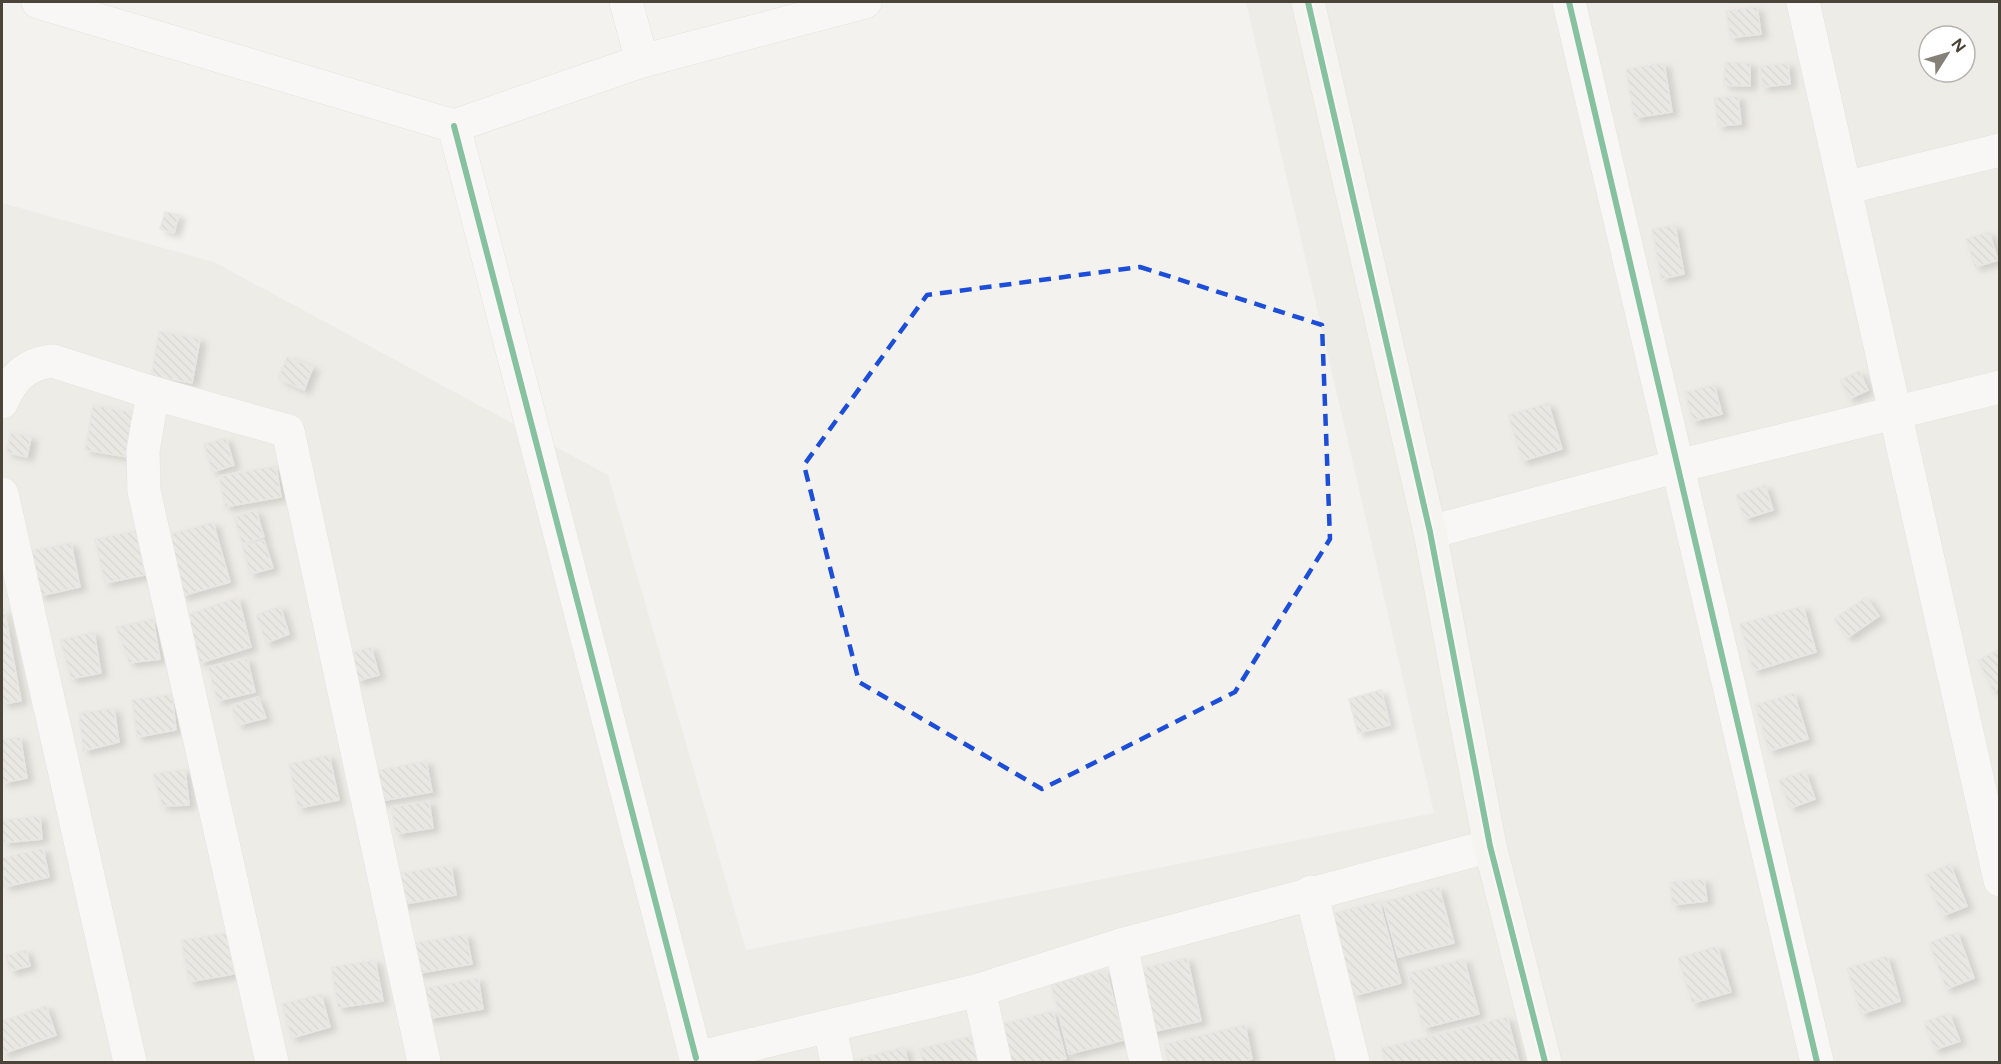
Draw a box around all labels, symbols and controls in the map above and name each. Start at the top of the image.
north arrow [1917,24,1977,84]
text: N [1947,35,1970,56]

